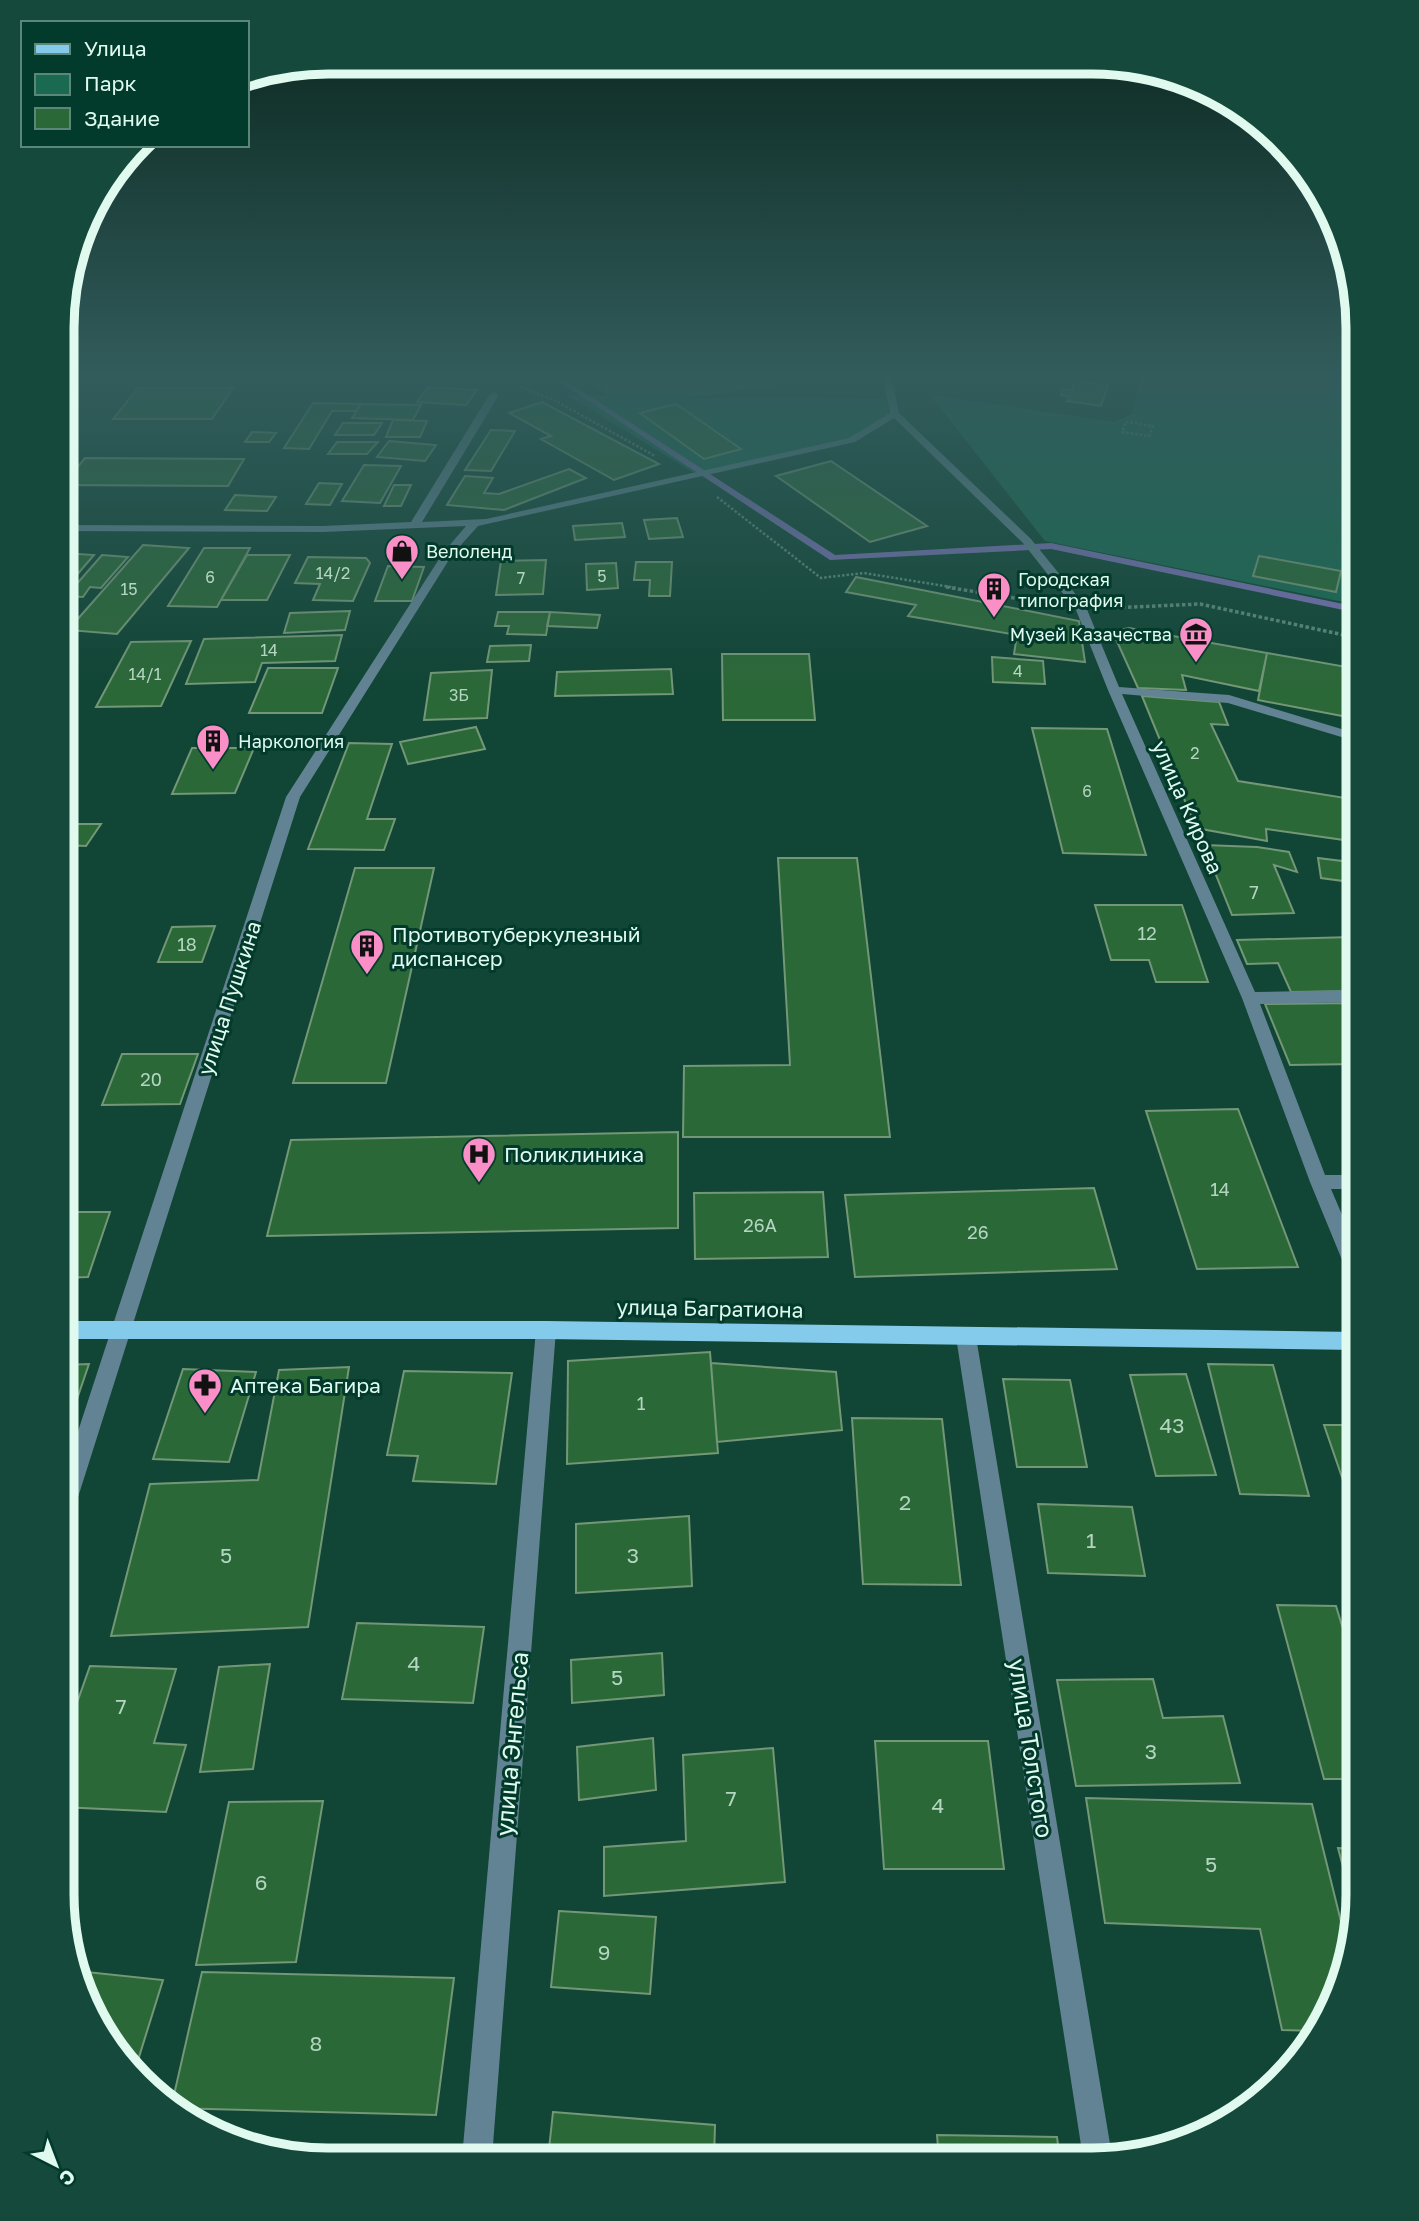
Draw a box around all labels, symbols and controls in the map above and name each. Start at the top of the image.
legend [21,21,248,147]
text: Улица [84,35,147,61]
text: Парк [84,70,137,96]
text: Здание [84,105,160,131]
shop icon: Велоленд [383,532,421,581]
place label: Велоленд [426,540,512,562]
house number: 14/2 [316,563,350,583]
house number: 5 [597,566,607,586]
house number: 6 [205,567,215,587]
house number: 7 [517,568,525,588]
place label: Городская типография [1018,568,1123,611]
building icon: Городская типография [975,570,1013,619]
house number: 15 [120,579,138,599]
museum icon: Музей Казачества [1177,615,1215,664]
place label: Музей Казачества [1010,623,1172,645]
house number: 14 [260,640,278,660]
house number: 4 [1013,661,1023,681]
house number: 14/1 [129,664,162,684]
house number: 3Б [449,685,469,705]
building icon: Наркология [194,722,232,771]
place label: Наркология [238,730,344,752]
street label: улица Кирова [1147,736,1229,878]
house number: 2 [1190,743,1200,763]
house number: 6 [1082,781,1092,801]
house number: 7 [1249,881,1259,903]
street label: улица Пушкина [192,917,266,1079]
place label: Противотуберкулезный диспансер [392,921,641,971]
house number: 12 [1137,922,1157,944]
building icon: Противотуберкулезный диспансер [348,927,386,976]
house number: 18 [177,933,197,955]
house number: 20 [140,1068,162,1090]
hospital icon: Поликлиника [460,1135,498,1184]
place label: Поликлиника [504,1141,644,1167]
house number: 14 [1210,1178,1230,1200]
house number: 26А [743,1214,777,1236]
house number: 26 [967,1221,989,1243]
street label: улица Багратиона [616,1293,804,1323]
pharmacy icon: Аптека Багира [186,1366,224,1415]
place label: Аптека Багира [230,1372,381,1398]
house number: 1 [637,1392,646,1414]
house number: 43 [1159,1412,1185,1438]
house number: 2 [899,1489,911,1515]
house number: 1 [1086,1527,1096,1553]
house number: 5 [220,1542,232,1568]
house number: 3 [627,1542,639,1568]
house number: 4 [408,1650,420,1676]
street label: улица Энгельса [488,1650,534,1838]
street label: улица Толстого [1003,1656,1061,1840]
house number: 5 [611,1664,623,1690]
house number: 7 [115,1693,127,1719]
house number: 3 [1145,1738,1157,1764]
house number: 7 [725,1785,737,1811]
house number: 4 [932,1792,944,1818]
house number: 5 [1205,1851,1217,1877]
house number: 6 [255,1869,267,1895]
house number: 9 [598,1939,610,1965]
house number: 8 [310,2030,322,2056]
north arrow [21,2130,91,2200]
text: С [55,2165,80,2191]

